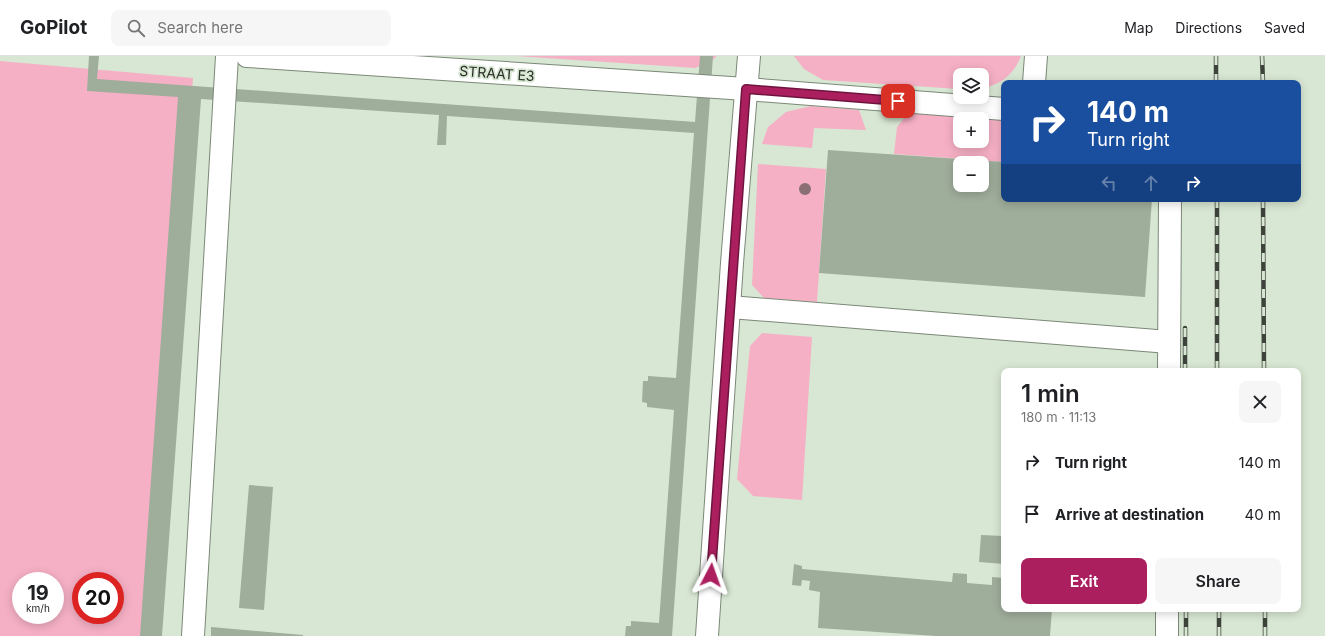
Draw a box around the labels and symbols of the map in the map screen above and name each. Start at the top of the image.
street label: STRAAT E3 [459,62,535,84]
pin [881,84,915,118]
position arrow [690,554,732,596]
speed limit sign: 20 [72,572,124,624]

